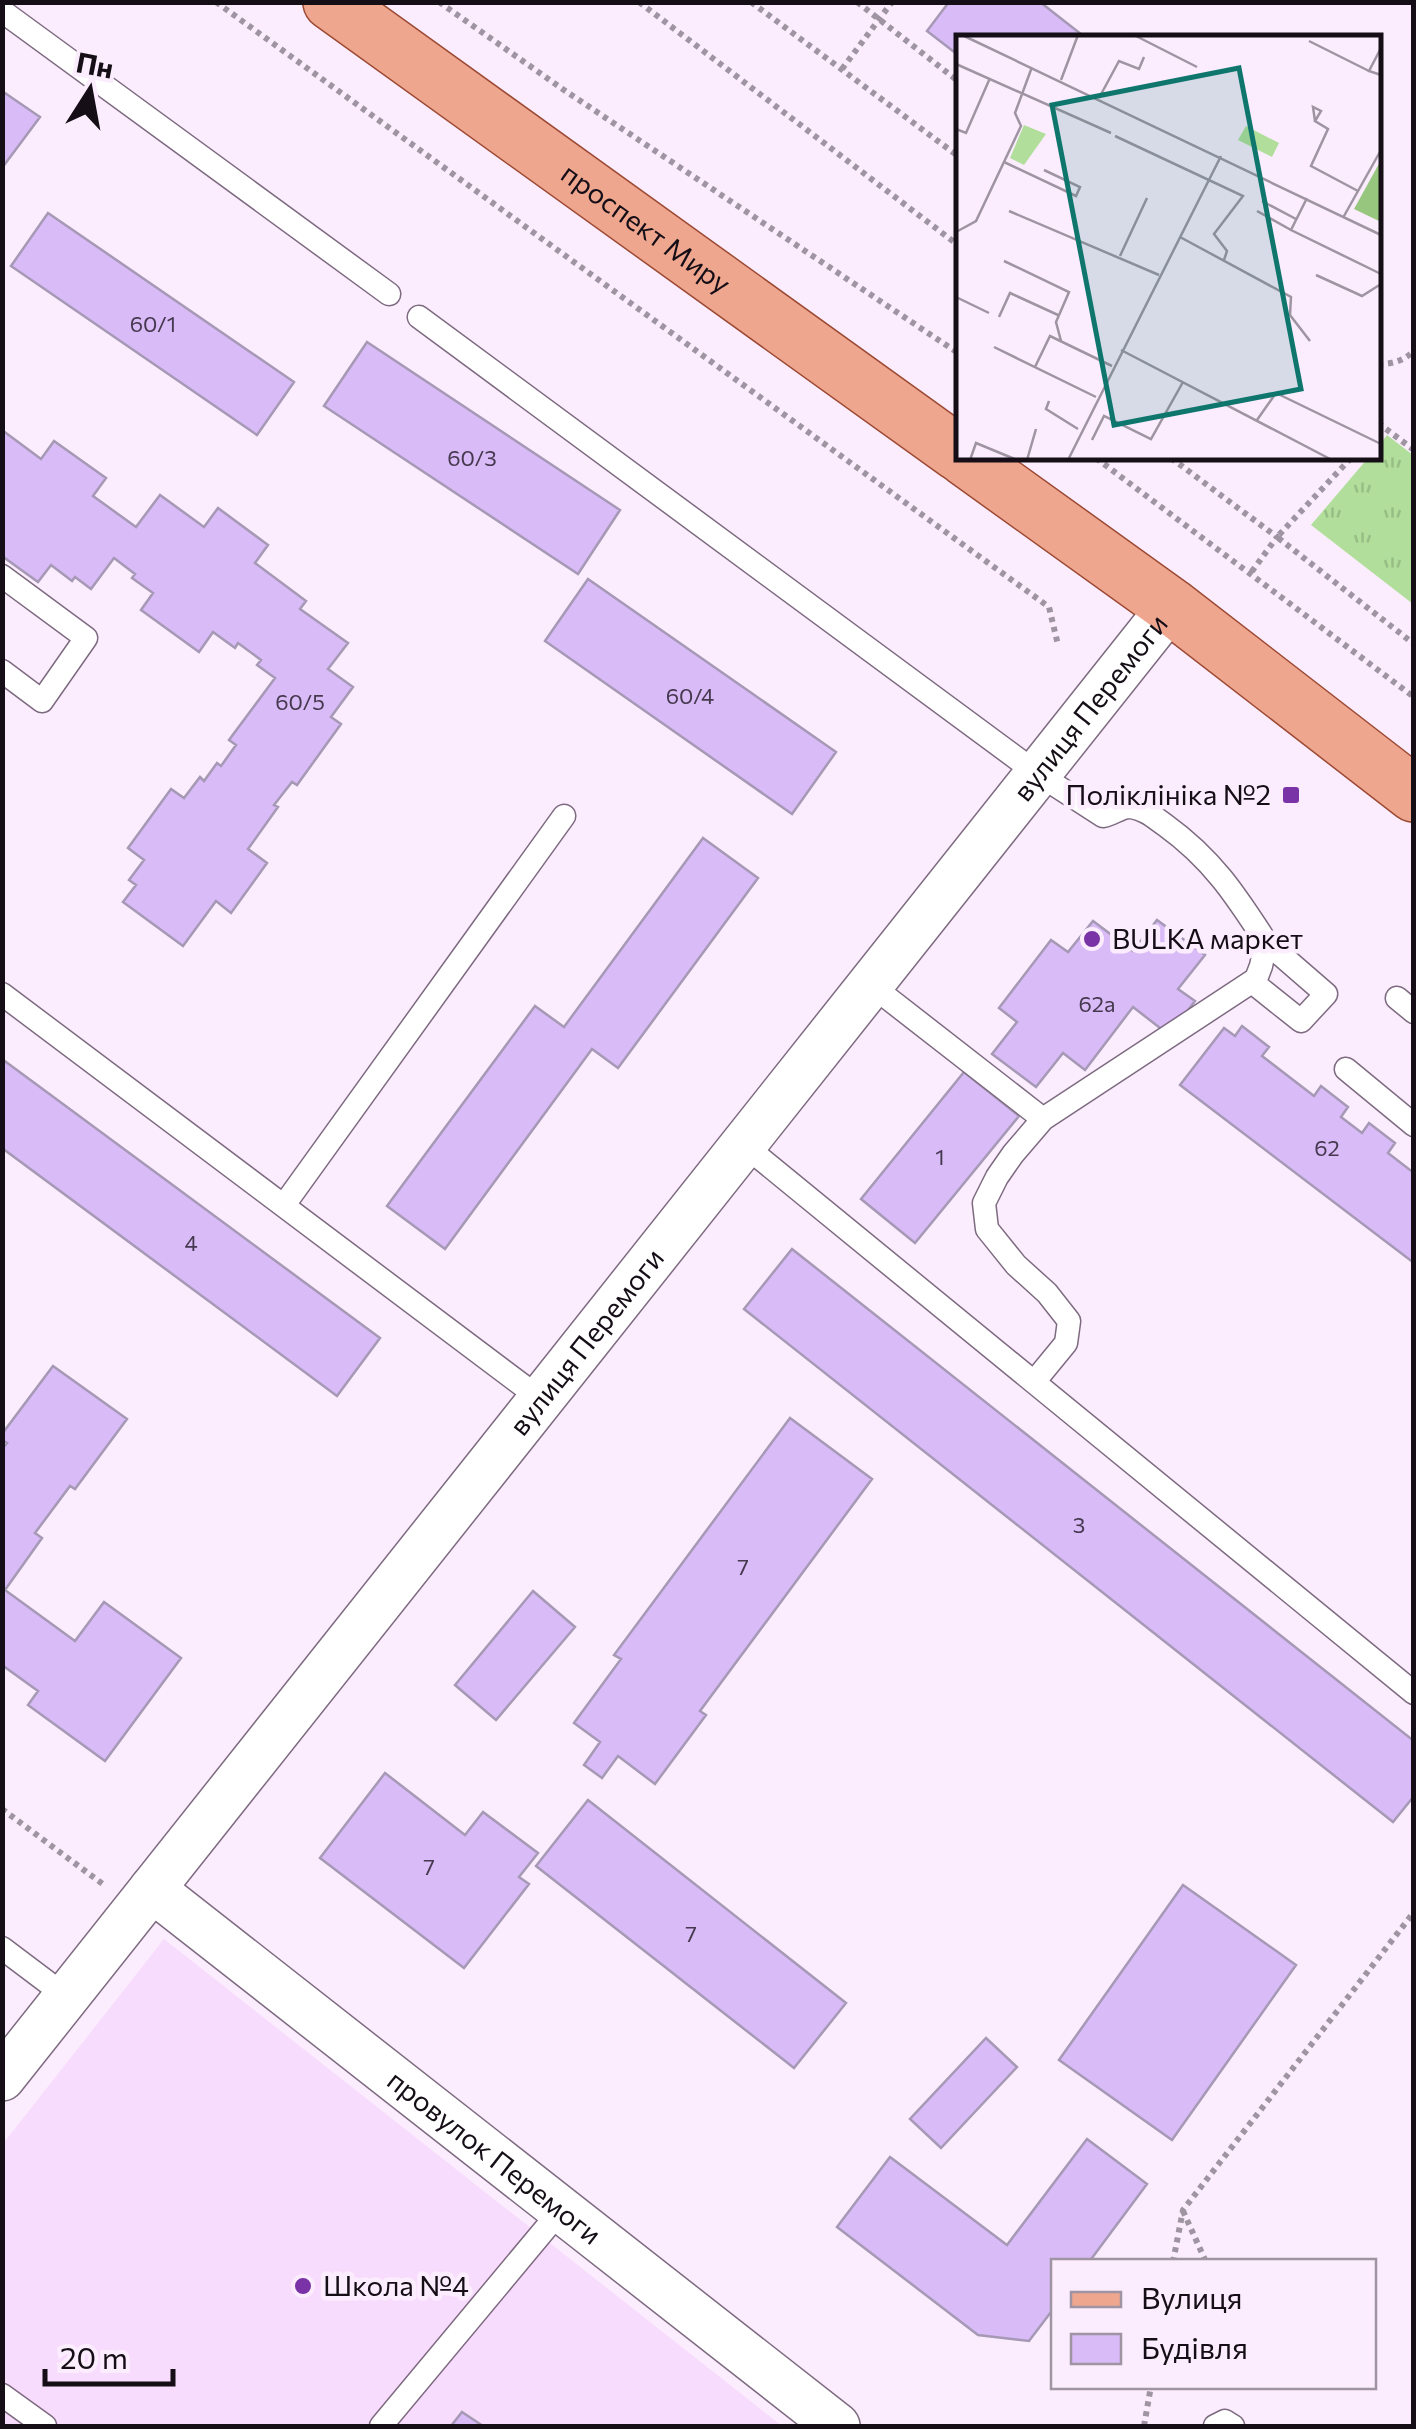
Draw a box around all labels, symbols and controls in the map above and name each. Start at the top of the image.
inset map [956,35,1381,460]
north arrow [40,40,140,140]
text: Пн [74,44,116,85]
street label: проспект Миру [555,155,738,300]
house number: 60/1 [130,310,176,337]
house number: 60/3 [447,444,497,471]
street label: вулиця Перемоги [1005,607,1174,807]
house number: 60/4 [666,682,714,709]
house number: 60/5 [275,688,325,715]
place label: Поліклініка №2 [1066,777,1271,811]
marker: Поліклініка №2 [1280,784,1302,806]
place label: BULKA маркет [1112,921,1303,955]
marker: BULKA маркет [1081,928,1103,950]
house number: 62а [1079,990,1115,1017]
house number: 62 [1314,1134,1340,1161]
house number: 1 [935,1143,945,1170]
house number: 4 [184,1229,198,1256]
street label: вулиця Перемоги [501,1241,670,1441]
house number: 3 [1073,1511,1085,1538]
house number: 7 [737,1553,749,1580]
house number: 7 [423,1853,435,1880]
house number: 7 [685,1920,697,1947]
street label: провулок Перемоги [381,2062,609,2251]
legend [1051,2259,1376,2389]
place label: Школа №4 [323,2268,469,2302]
marker: Школа №4 [292,2275,314,2297]
text: Вулиця [1141,2278,1243,2315]
scale bar [45,2324,172,2386]
text: Будівля [1141,2328,1248,2365]
text: 20 m [60,2338,128,2375]

